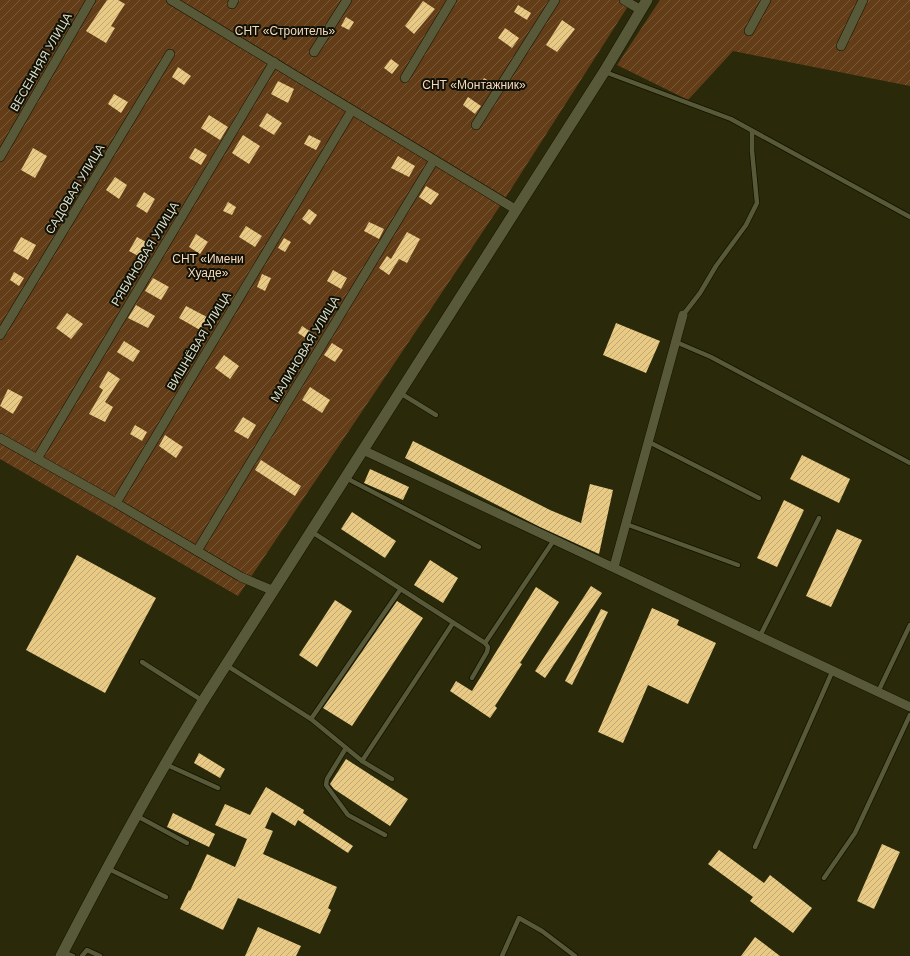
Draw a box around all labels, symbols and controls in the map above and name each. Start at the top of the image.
street label: ВЕСЕННЯЯ УЛИЦА [7,10,75,114]
park label: СНТ «Строитель» [235,24,336,38]
park label: СНТ «Монтажник» [422,78,526,92]
street label: САДОВАЯ УЛИЦА [43,141,107,237]
street label: РЯБИНОВАЯ УЛИЦА [108,199,182,309]
park label: СНТ «Имени Хуаде» [172,252,244,280]
street label: ВИШНЁВАЯ УЛИЦА [164,289,234,393]
street label: МАЛИНОВАЯ УЛИЦА [268,294,342,404]

